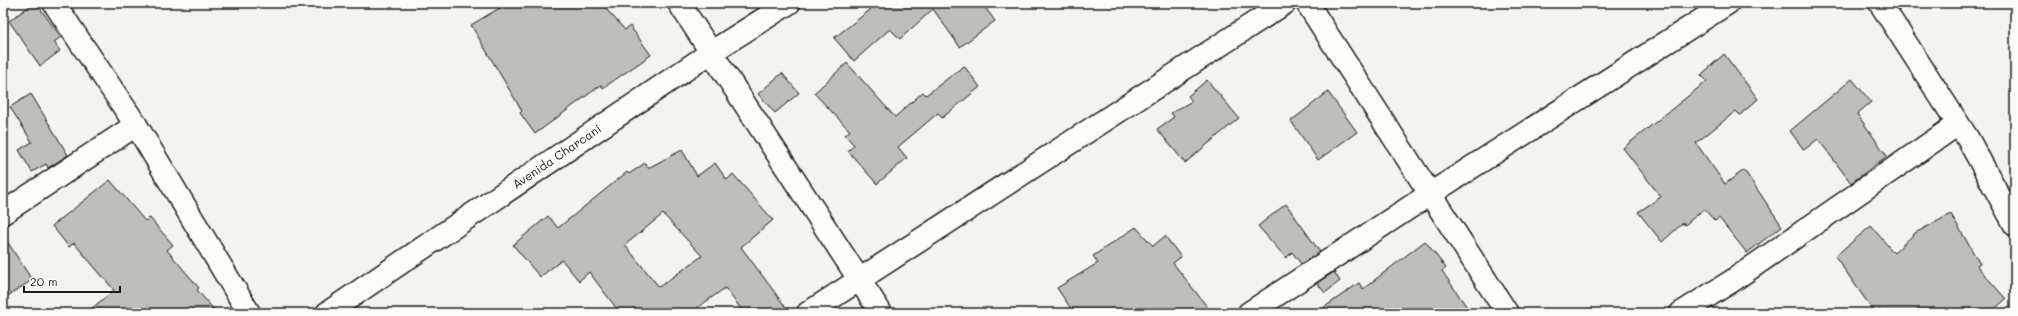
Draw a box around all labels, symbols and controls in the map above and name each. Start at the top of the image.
street label: Avenida Charcani [509,120,604,192]
scale bar [24,268,120,294]
text: 20 m [30,273,58,289]

